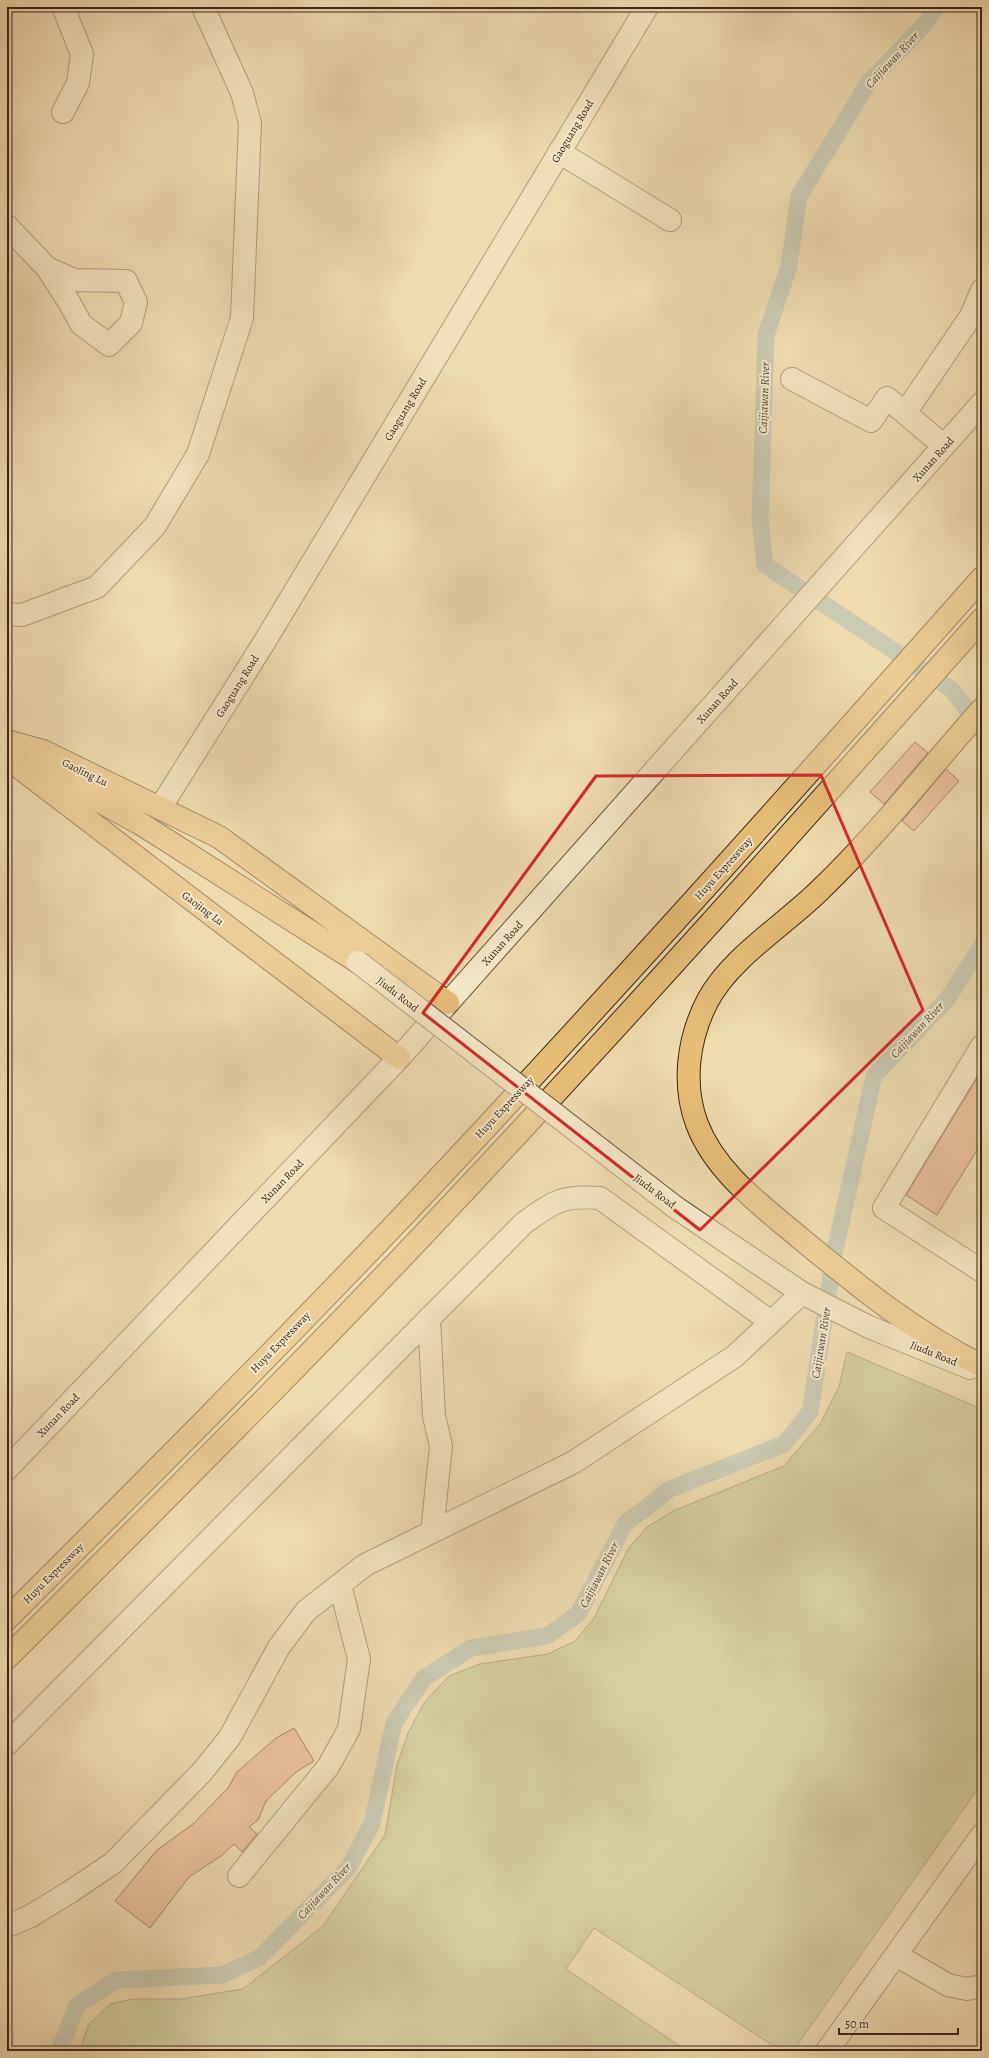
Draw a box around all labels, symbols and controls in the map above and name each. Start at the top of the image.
water label: Caijiawan River [862,28,923,92]
street label: Gaoguang Road [548,97,597,166]
water label: Caijiawan River [755,361,773,434]
street label: Gaoguang Road [381,375,430,444]
street label: Xunan Road [909,434,957,485]
street label: Gaoguang Road [212,652,263,720]
street label: Xunan Road [693,676,741,727]
street label: GaoJing Lu [59,755,110,790]
street label: Huyu Expressway [691,833,756,903]
street label: Gaojing Lu [179,888,227,929]
street label: Xunan Road [478,918,526,969]
street label: Jiudu Road [374,973,422,1016]
water label: Caijiawan River [887,998,948,1062]
street label: Huyu Expressway [472,1073,537,1142]
street label: Xunan Road [258,1156,307,1206]
street label: Jiudu Road [630,1171,679,1212]
water label: Caijiawan River [807,1305,835,1380]
street label: Huyu Expressway [247,1308,314,1376]
street label: Jiudu Road [908,1337,960,1370]
street label: Xunan Road [34,1390,83,1440]
water label: Caijiawan River [576,1539,623,1611]
street label: Huyu Expressway [20,1540,87,1607]
water label: Caijiawan River [294,1859,355,1923]
scale bar [839,2010,958,2036]
text: 50 m [845,2016,869,2032]

